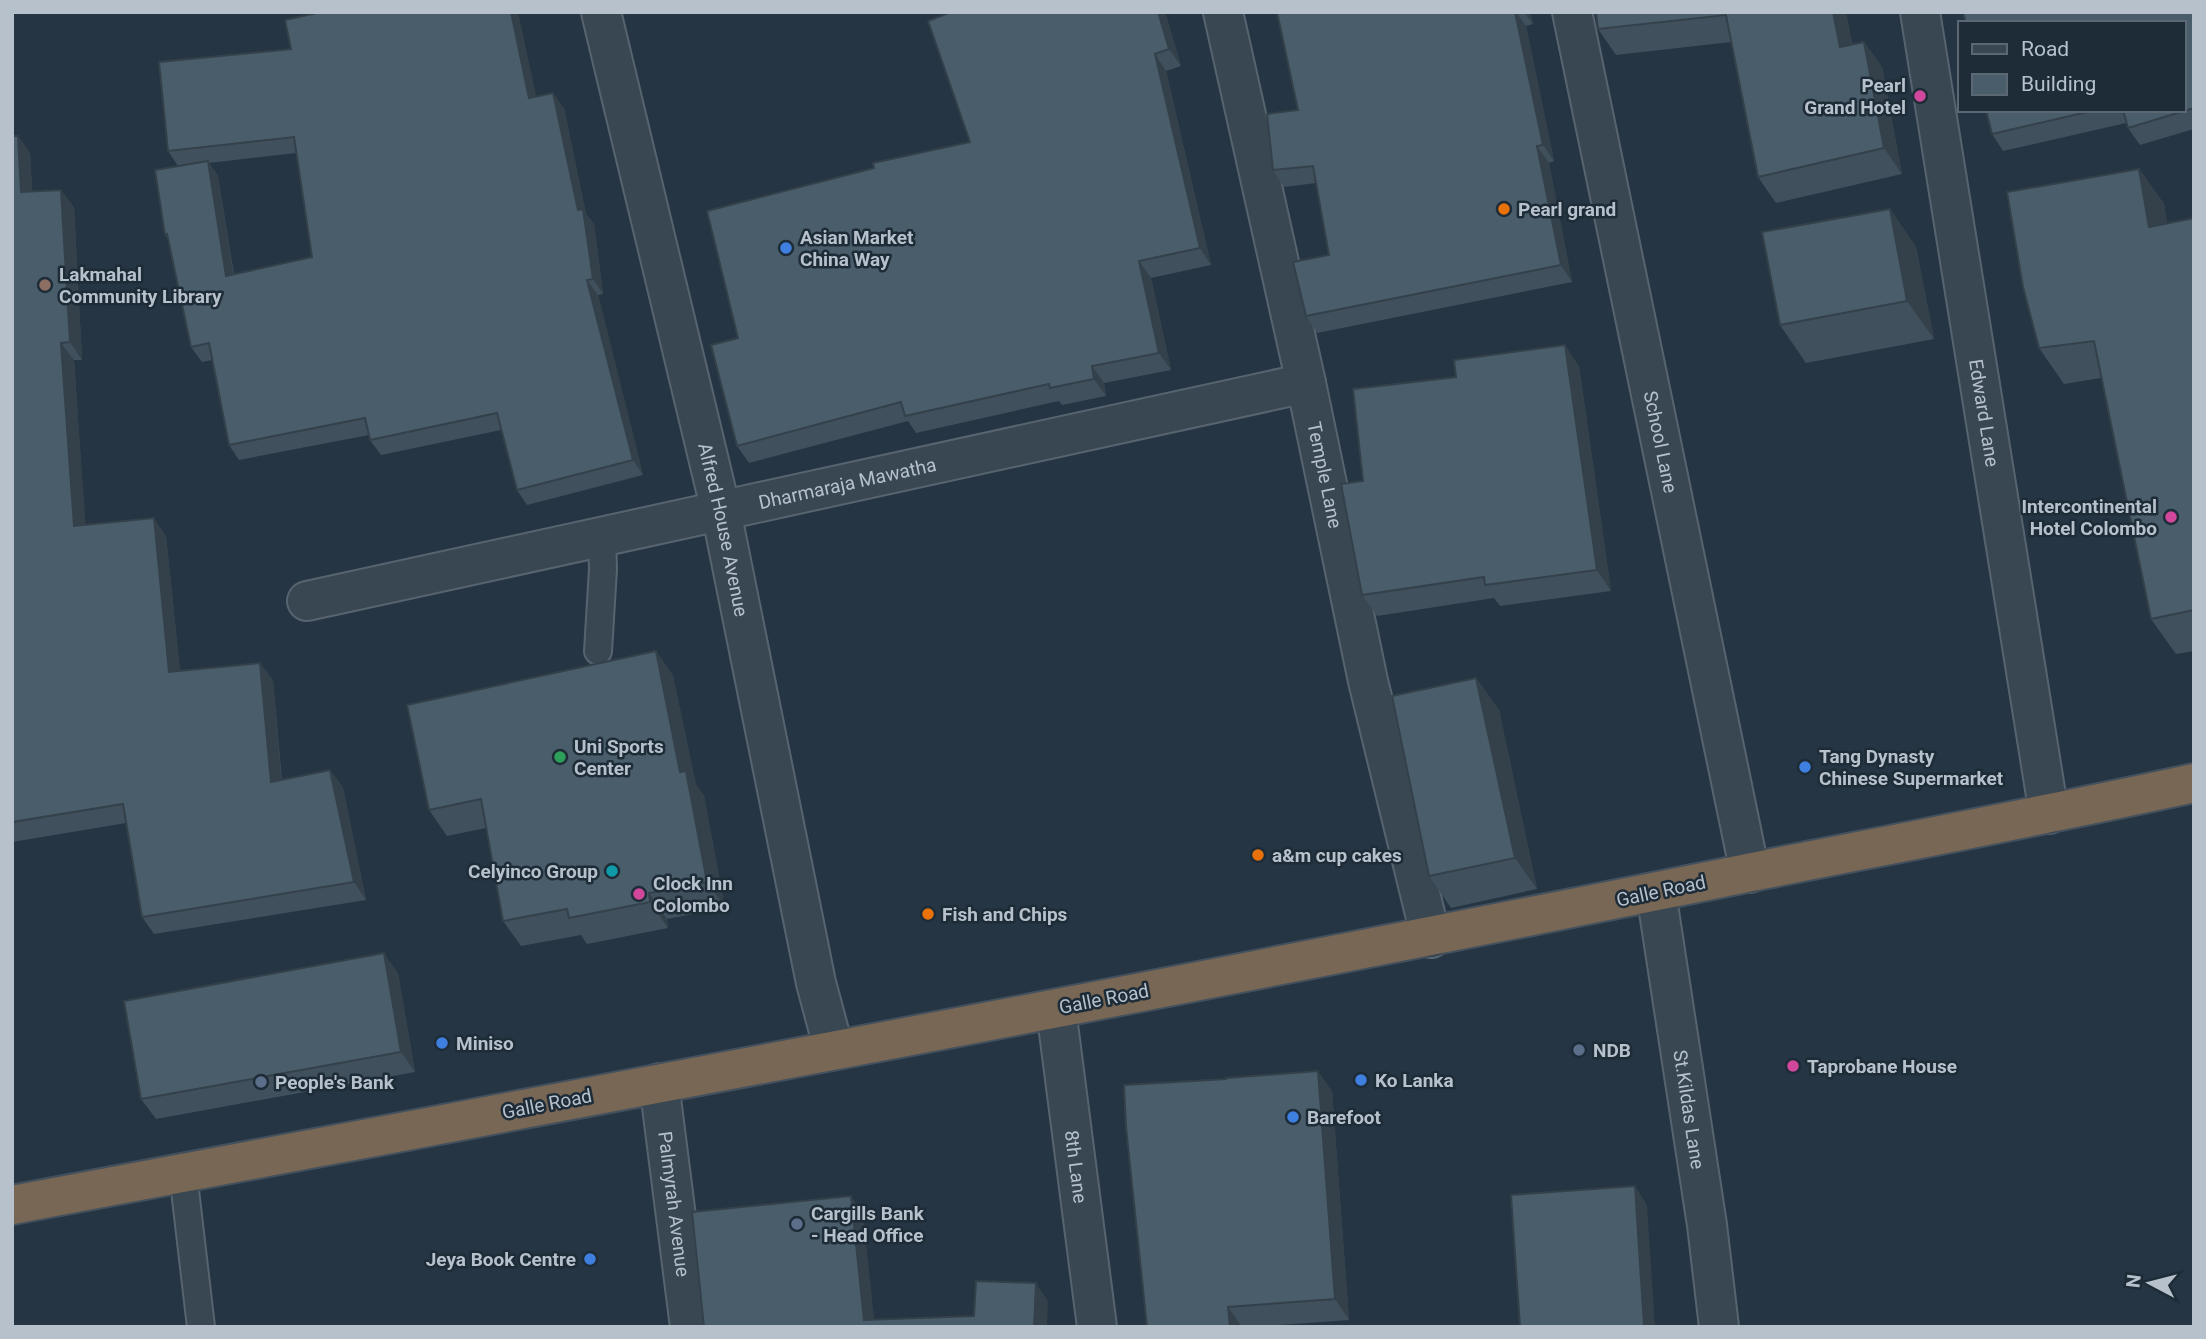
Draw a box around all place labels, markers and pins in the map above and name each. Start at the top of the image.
place label: Pearl Grand Hotel [1804,74,1906,119]
marker: Pearl Grand Hotel [1912,88,1928,104]
place label: Pearl grand [1518,198,1616,221]
marker: Pearl grand [1496,201,1512,217]
place label: Asian Market China Way [800,226,914,271]
marker: Asian Market China Way [778,240,794,256]
place label: Lakmahal Community Library [59,263,222,308]
marker: Lakmahal Community Library [37,277,53,293]
place label: Intercontinental Hotel Colombo [2021,495,2157,540]
marker: Intercontinental Hotel Colombo [2163,509,2179,525]
place label: Uni Sports Center [574,735,664,780]
place label: Tang Dynasty Chinese Supermarket [1819,745,2004,790]
marker: Uni Sports Center [552,749,568,765]
marker: Tang Dynasty Chinese Supermarket [1797,759,1813,775]
place label: a&m cup cakes [1272,844,1402,867]
marker: a&m cup cakes [1250,847,1266,863]
place label: Celyinco Group [468,860,598,883]
marker: Celyinco Group [604,863,620,879]
place label: Clock Inn Colombo [653,872,733,917]
marker: Clock Inn Colombo [631,886,647,902]
place label: Fish and Chips [942,903,1068,926]
marker: Fish and Chips [920,906,936,922]
place label: Miniso [456,1032,514,1055]
marker: Miniso [434,1035,450,1051]
place label: NDB [1593,1039,1631,1062]
marker: NDB [1571,1042,1587,1058]
place label: Taprobane House [1807,1055,1957,1078]
marker: Taprobane House [1785,1058,1801,1074]
place label: Ko Lanka [1375,1069,1454,1092]
place label: People's Bank [275,1071,395,1094]
marker: Ko Lanka [1353,1072,1369,1088]
marker: People's Bank [253,1074,269,1090]
place label: Barefoot [1307,1106,1382,1129]
marker: Barefoot [1285,1109,1301,1125]
place label: Cargills Bank - Head Office [811,1202,925,1247]
marker: Cargills Bank - Head Office [789,1216,805,1232]
place label: Jeya Book Centre [426,1248,576,1271]
marker: Jeya Book Centre [582,1251,598,1267]

